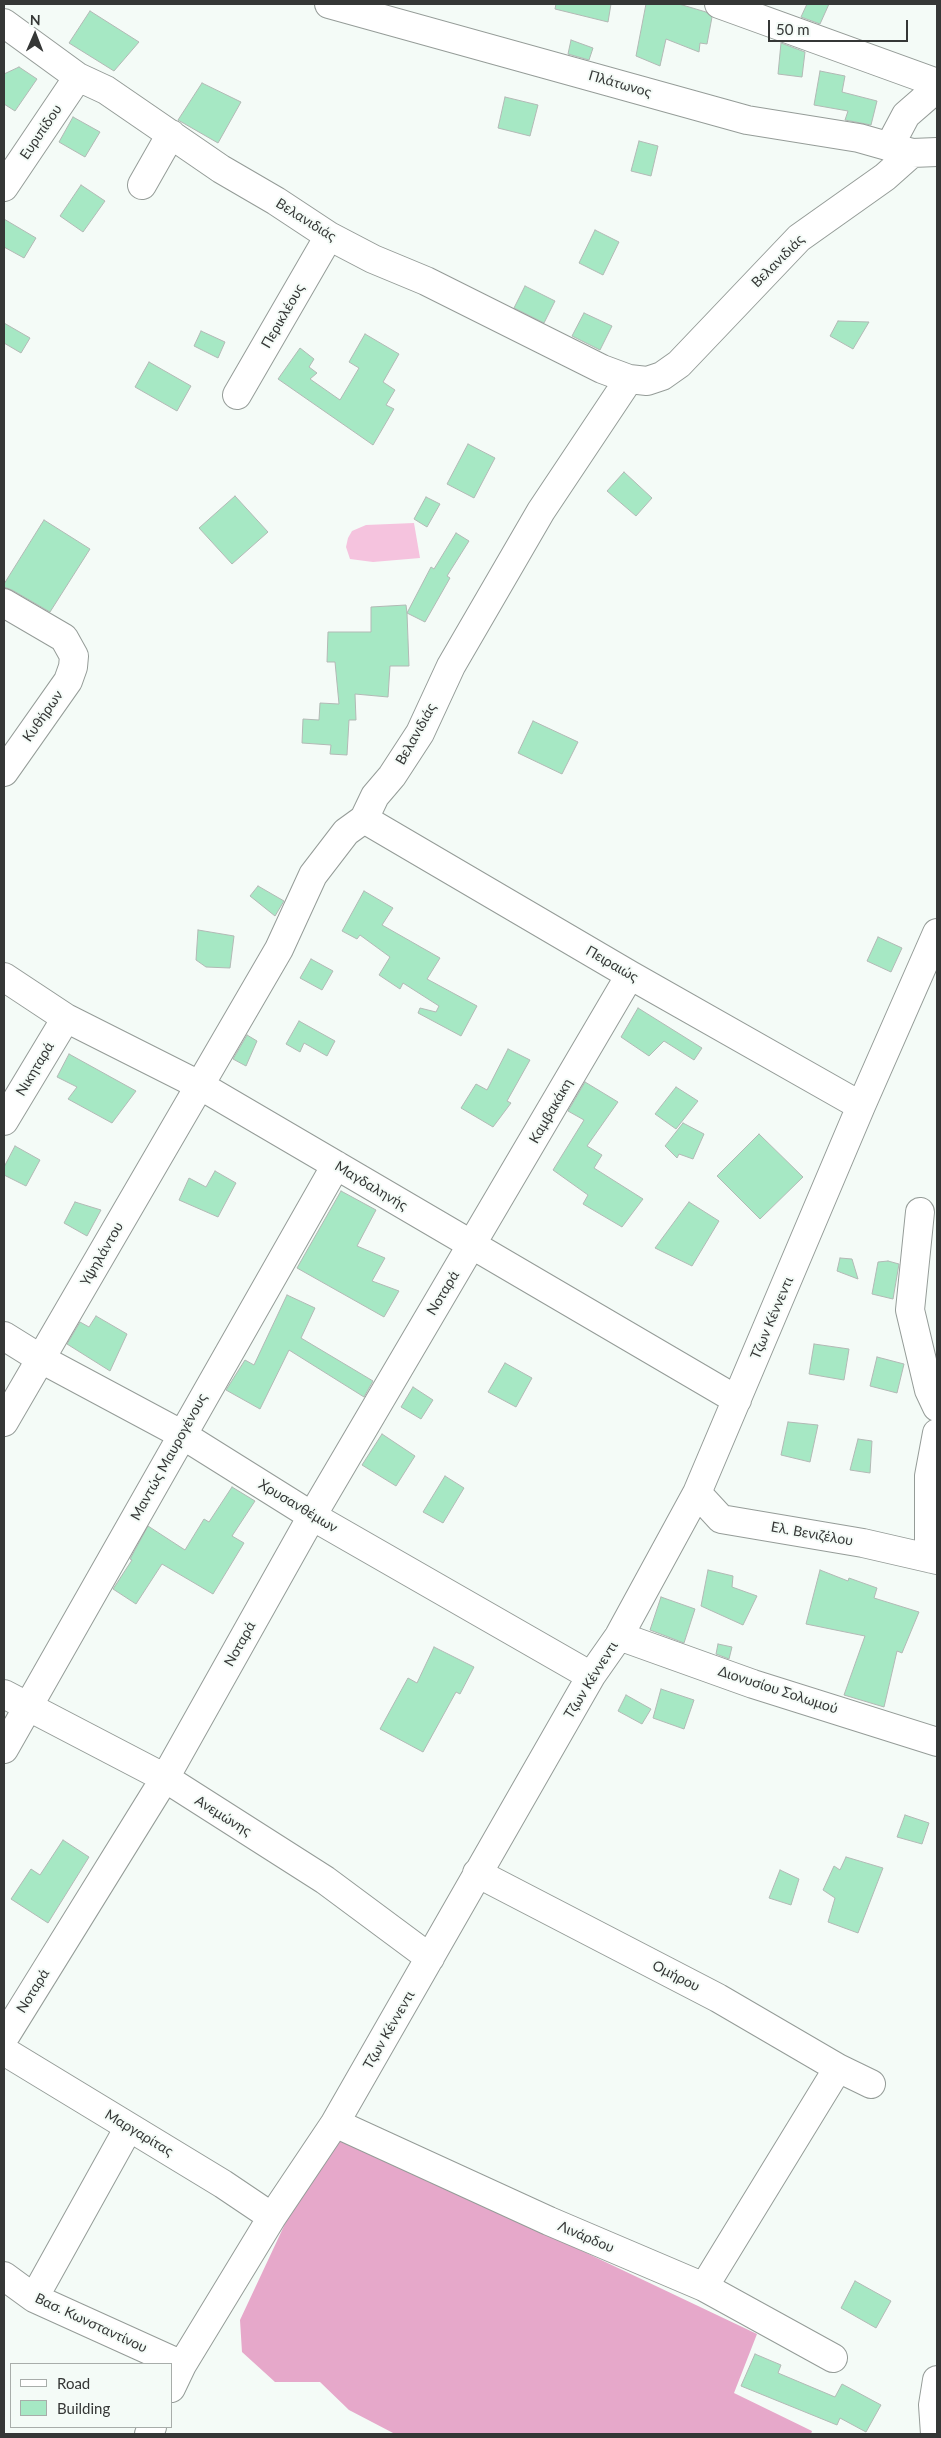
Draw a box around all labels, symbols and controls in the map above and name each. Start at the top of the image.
north arrow [10,10,60,60]
scale bar [771,10,911,42]
text: N [30,11,41,28]
text: 50 m [776,20,810,38]
street label: Πλάτωνος [587,67,653,101]
street label: Ευριπίδου [16,101,66,163]
street label: Βελανιδιάς [273,195,339,245]
street label: Βελανιδιάς [748,231,808,291]
street label: Περικλέους [258,281,308,351]
street label: Κυθήρων [19,687,67,745]
street label: Βελανιδιάς [392,700,440,768]
street label: Πειραιώς [583,942,641,986]
street label: Νικηταρά [12,1039,58,1099]
street label: Καμβακάκη [526,1076,576,1146]
street label: Μαγδαληνής [332,1158,410,1214]
street label: Υψηλάντου [77,1219,127,1289]
street label: Νοταρά [423,1268,463,1318]
street label: Τζων Κέννεντι [747,1274,797,1362]
street label: Μαντώς Μαυρογένους [127,1391,211,1523]
street label: Χρυσανθέμων [255,1476,341,1536]
street label: Ελ. Βενιζέλου [770,1518,854,1550]
street label: Νοταρά [221,1619,259,1669]
street label: Τζων Κέννεντι [561,1638,621,1722]
street label: Διονυσίου Σολωμού [716,1663,840,1717]
street label: Ανεμώνης [192,1792,254,1840]
street label: Ομήρου [649,1957,703,1995]
street label: Νοταρά [13,1966,53,2016]
street label: Τζων Κέννεντι [360,1988,418,2072]
street label: Μαργαρίτας [102,2106,176,2160]
street label: Λινάρδου [555,2218,617,2256]
street label: Βασ. Κωνσταντίνου [32,2290,150,2356]
legend [10,2363,172,2428]
text: Road [57,2374,90,2392]
text: Building [57,2399,110,2417]

